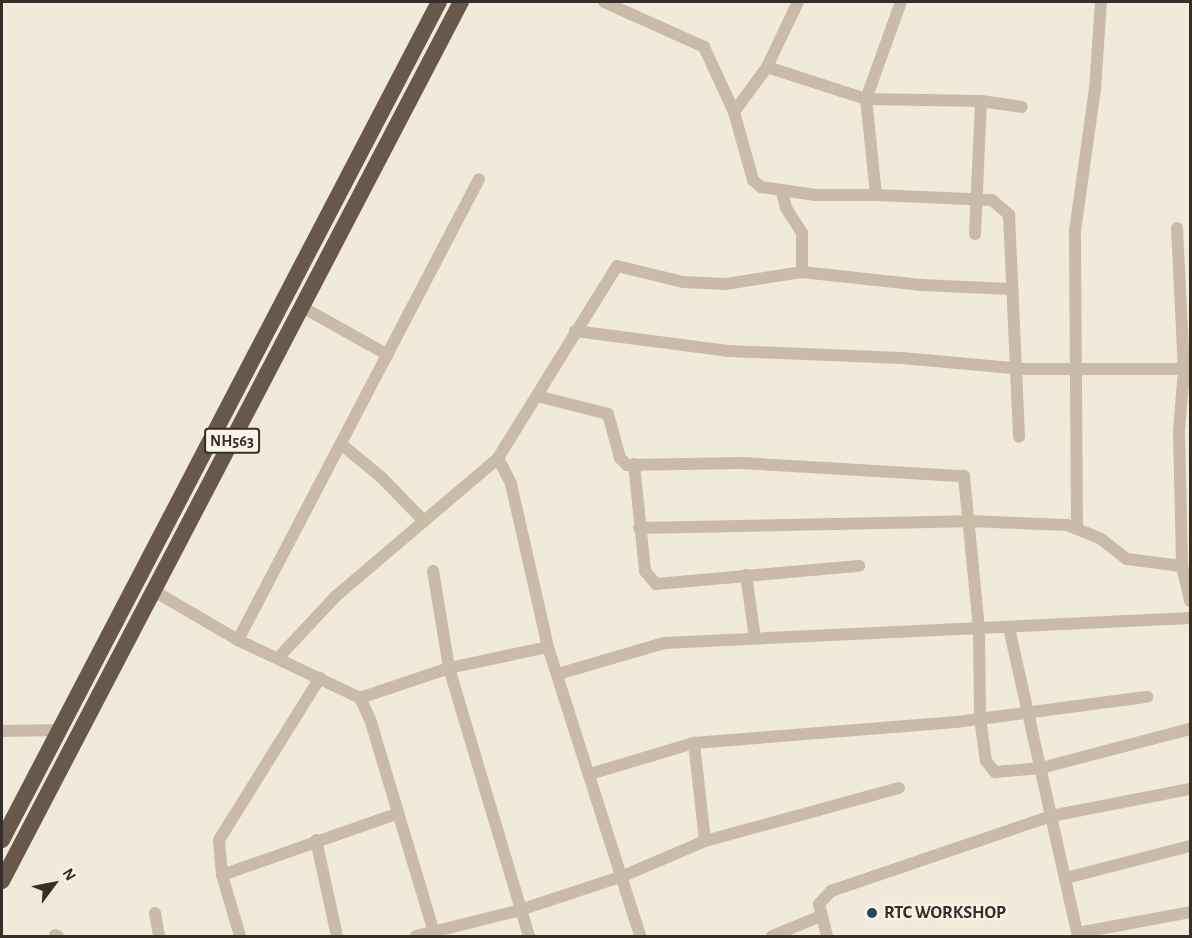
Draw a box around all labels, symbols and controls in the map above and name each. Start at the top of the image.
road number: NH563 [204,428,260,454]
north arrow [24,854,84,914]
text: N [60,866,79,883]
place label: RTC WORKSHOP [884,902,1006,924]
marker: RTC WORKSHOP [865,906,879,920]

